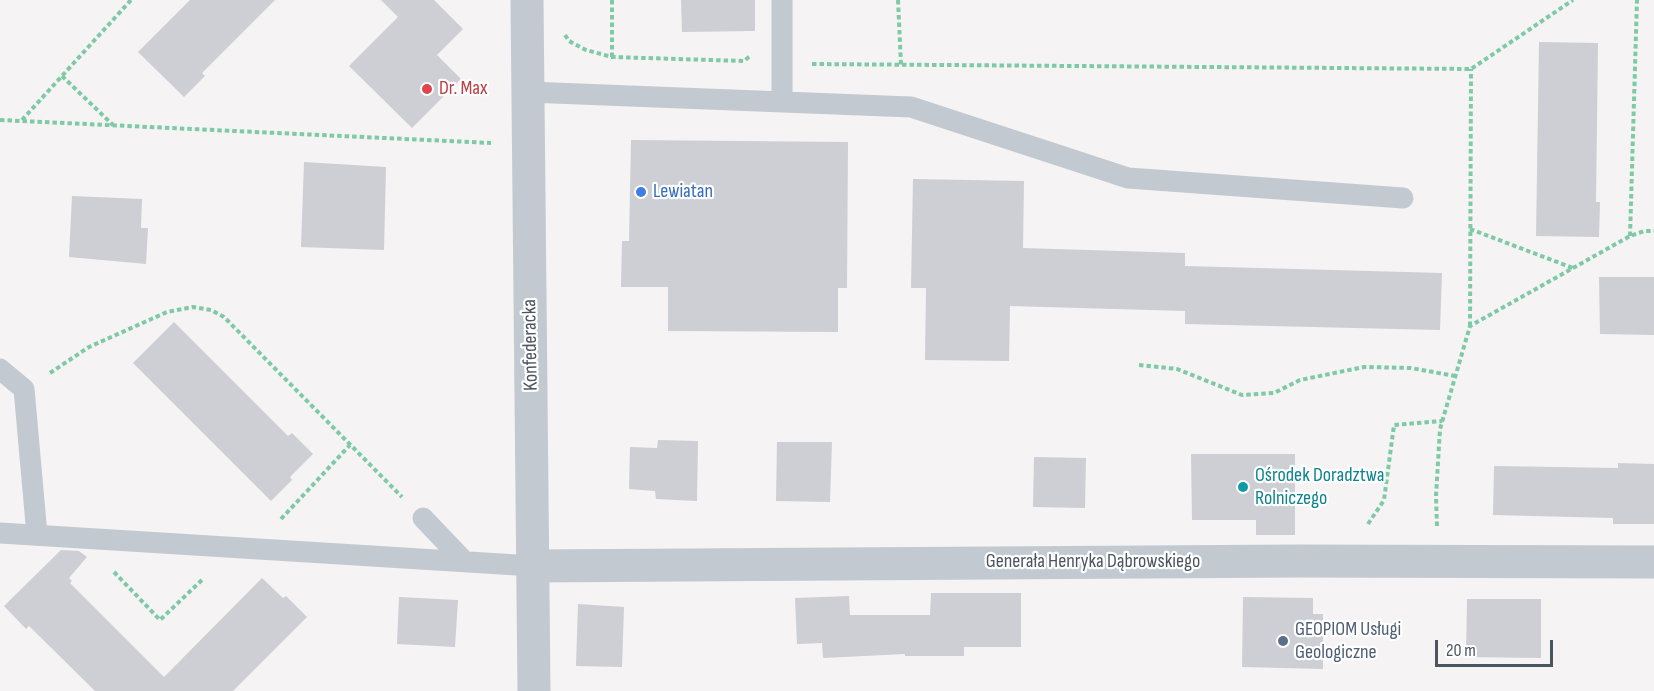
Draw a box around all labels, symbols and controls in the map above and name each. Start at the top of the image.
place label: Dr. Max [439,77,487,101]
marker: Dr. Max [420,82,434,96]
place label: Lewiatan [653,180,713,204]
marker: Lewiatan [634,185,648,199]
street label: Konfederacka [518,299,544,391]
place label: Ośrodek Doradztwa Rolniczego [1255,464,1385,511]
marker: Ośrodek Doradztwa Rolniczego [1236,480,1250,494]
street label: Generała Henryka Dąbrowskiego [986,550,1200,574]
place label: GEOPIOM Usługi Geologiczne [1295,618,1401,665]
scale bar [1438,628,1556,666]
marker: GEOPIOM Usługi Geologiczne [1276,634,1290,648]
text: 20 m [1446,640,1476,661]

